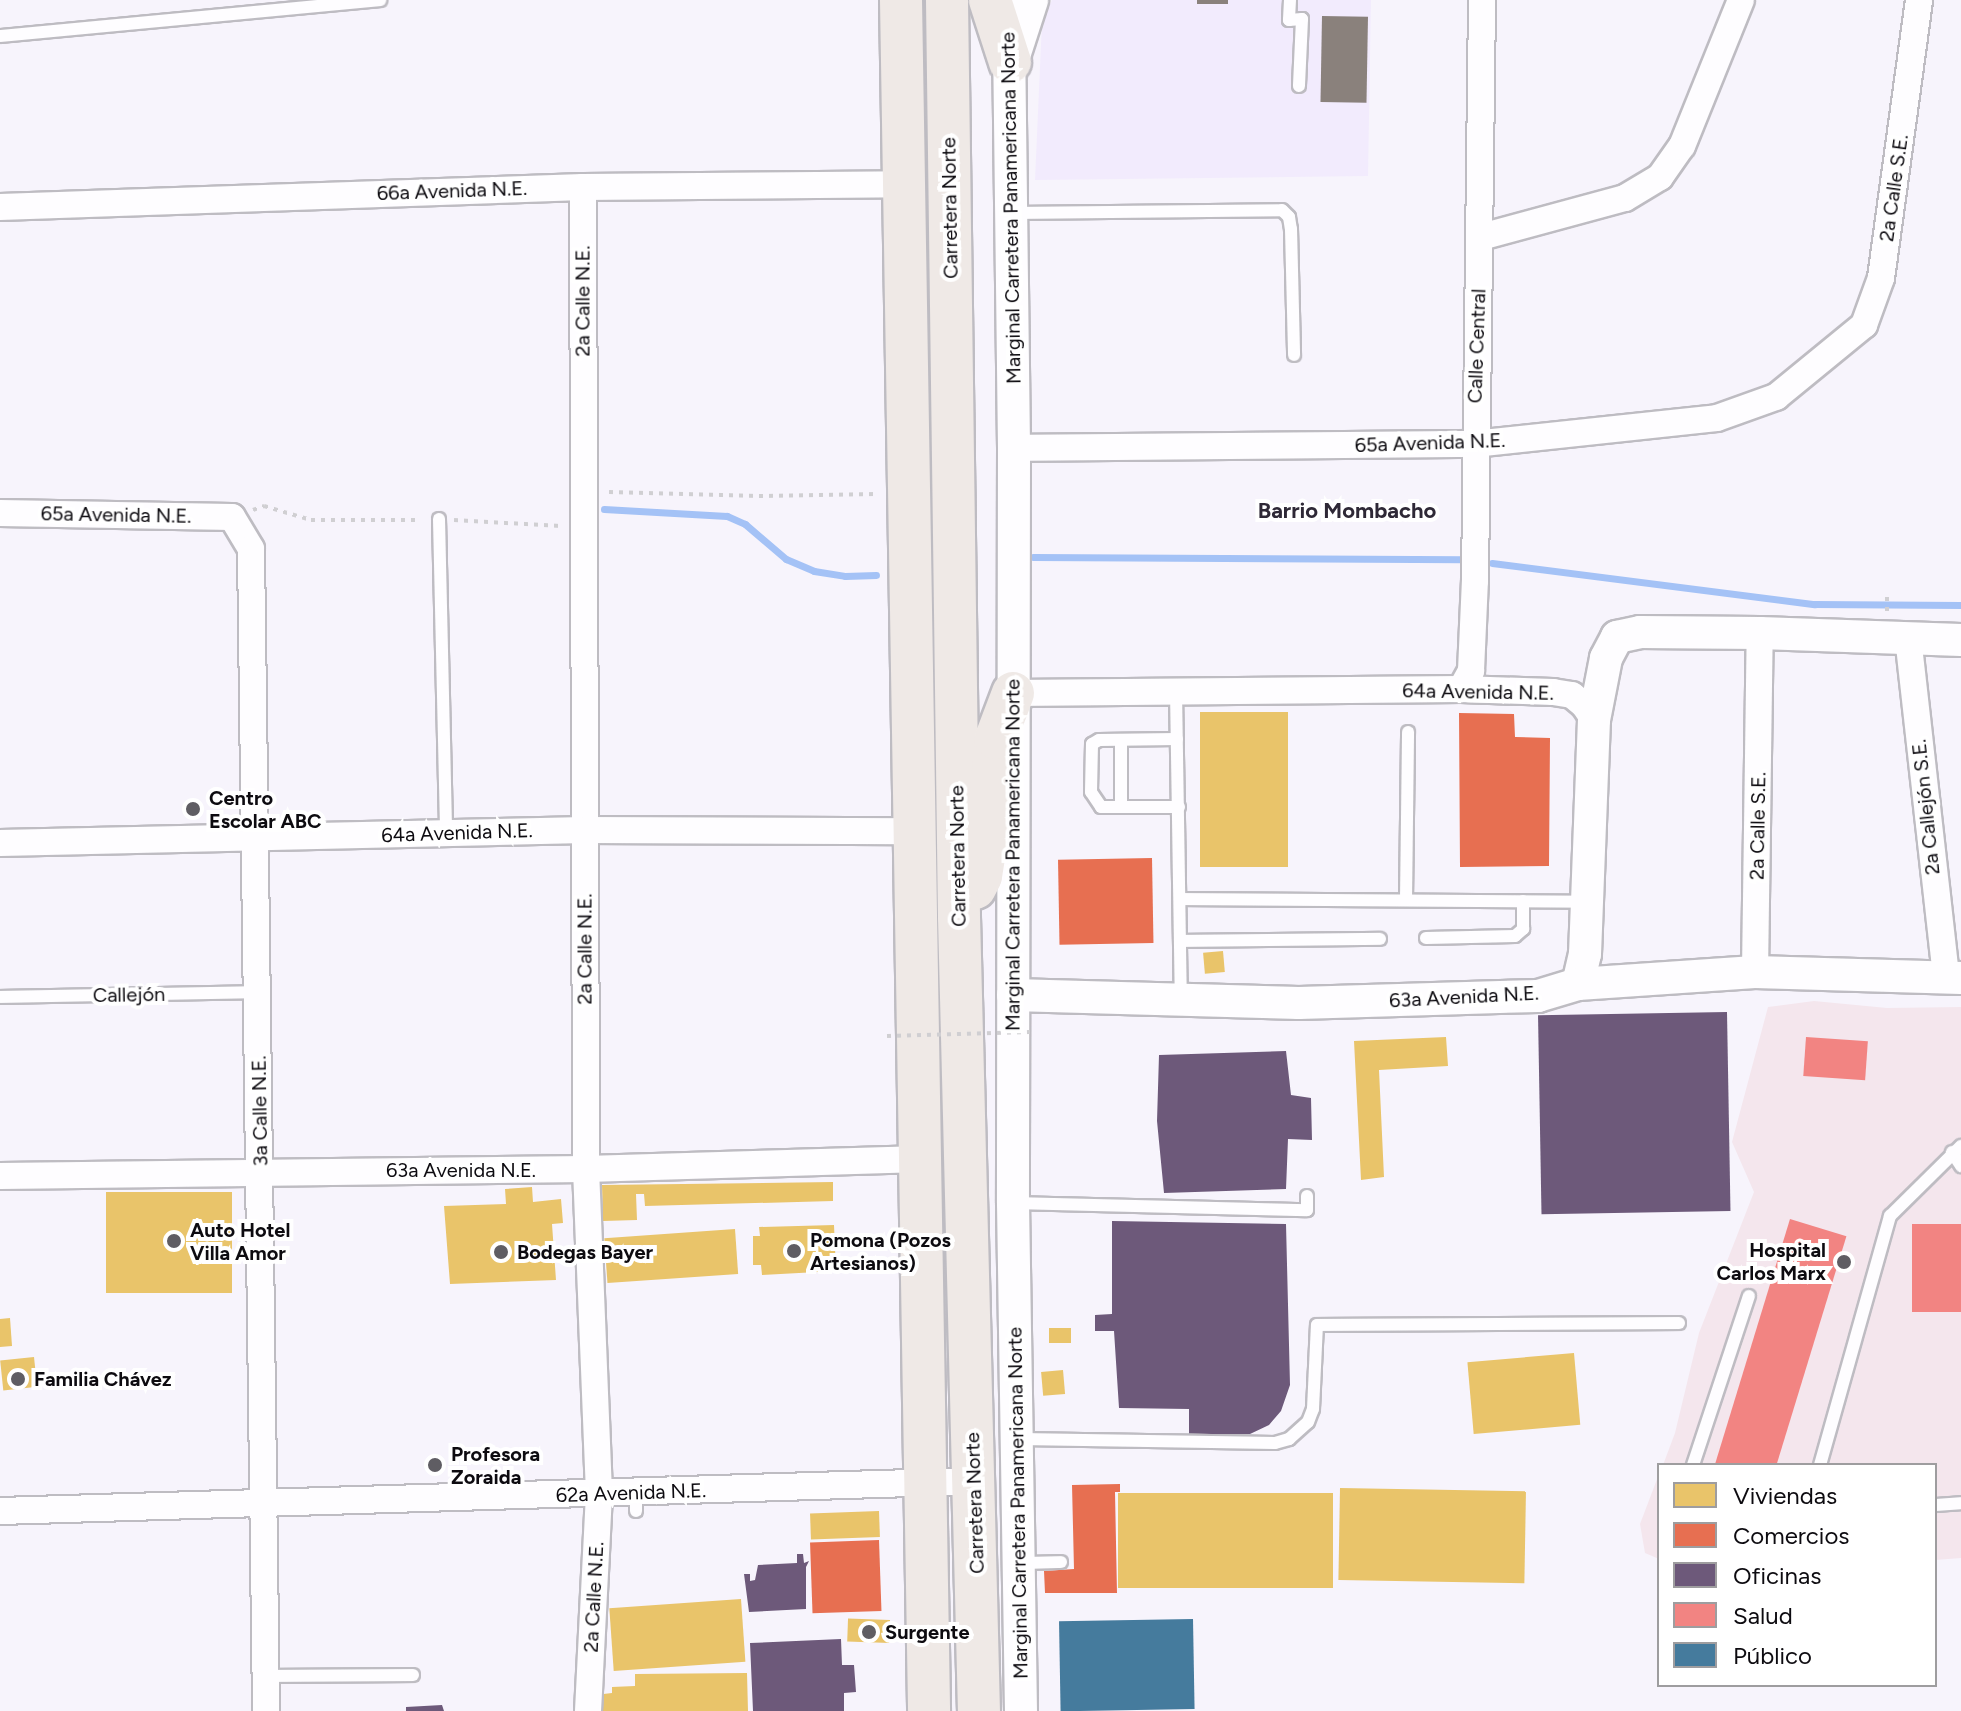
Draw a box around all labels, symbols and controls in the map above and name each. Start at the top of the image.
street label: Marginal Carretera Panamericana Norte [996,32,1026,384]
street label: 2a Calle S.E. [1875,133,1913,243]
street label: Carretera Norte [937,137,963,279]
street label: 66a Avenida N.E. [376,176,528,206]
street label: 2a Calle N.E. [571,245,595,357]
street label: Calle Central [1463,288,1491,404]
street label: 65a Avenida N.E. [1354,428,1506,458]
district label: Barrio Mombacho [1258,498,1436,524]
street label: 65a Avenida N.E. [40,502,192,528]
street label: Marginal Carretera Panamericana Norte [1001,679,1025,1031]
street label: 64a Avenida N.E. [1402,679,1554,705]
street label: 2a Callejón S.E. [1907,738,1945,876]
street label: 2a Calle S.E. [1745,772,1771,880]
street label: Carretera Norte [945,785,971,927]
place label: Centro Escolar ABC [209,786,322,833]
marker: Centro Escolar ABC [184,800,202,818]
street label: 64a Avenida N.E. [381,818,533,848]
street label: 2a Calle N.E. [573,893,597,1005]
street label: 63a Avenida N.E. [1388,981,1540,1013]
street label: Callejón [93,982,165,1008]
street label: 3a Calle N.E. [247,1055,273,1167]
street label: 63a Avenida N.E. [386,1158,536,1182]
place label: Auto Hotel Villa Amor [190,1218,290,1265]
place label: Pomona (Pozos Artesianos) [810,1228,951,1275]
marker: Auto Hotel Villa Amor [165,1232,183,1250]
place label: Hospital Carlos Marx [1717,1238,1826,1285]
place label: Bodegas Bayer [517,1240,653,1264]
marker: Pomona (Pozos Artesianos) [785,1242,803,1260]
marker: Bodegas Bayer [492,1243,510,1261]
marker: Hospital Carlos Marx [1833,1251,1855,1273]
street label: Marginal Carretera Panamericana Norte [1003,1327,1033,1679]
place label: Familia Chávez [34,1367,171,1391]
marker: Familia Chávez [9,1370,27,1388]
street label: Carretera Norte [961,1432,989,1574]
place label: Profesora Zoraida [451,1442,540,1489]
marker: Profesora Zoraida [426,1456,444,1474]
legend [1657,1463,1937,1687]
street label: 62a Avenida N.E. [555,1478,707,1508]
text: Viviendas [1733,1481,1837,1510]
text: Comercios [1733,1521,1850,1550]
street label: 2a Calle N.E. [579,1541,609,1653]
text: Oficinas [1733,1561,1821,1590]
text: Salud [1733,1601,1793,1630]
place label: Surgente [885,1620,969,1644]
marker: Surgente [860,1623,878,1641]
text: Público [1733,1641,1812,1670]

